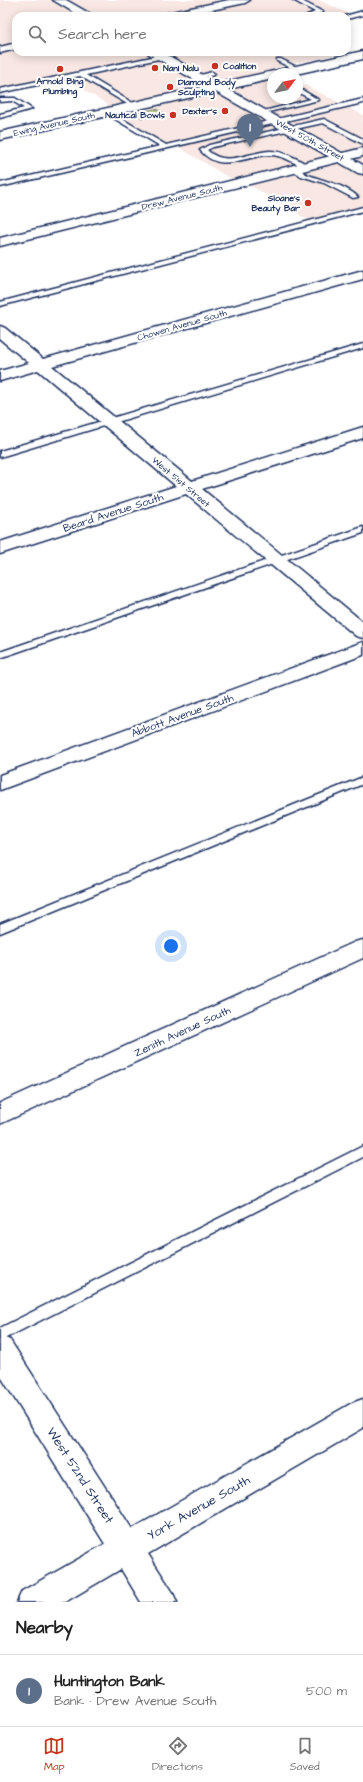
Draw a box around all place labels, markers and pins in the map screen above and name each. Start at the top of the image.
place label: Coalition [223,60,257,73]
marker: Coalition [210,61,220,71]
place label: Nani Nalu [163,62,199,75]
marker: Nani Nalu [150,63,160,73]
marker: Arnold Bing Plumbing [55,64,65,74]
place label: Arnold Bing Plumbing [37,75,84,98]
place label: Diamond Body Sculpting [177,76,236,99]
marker: Diamond Body Sculpting [165,82,175,92]
place label: Dexter's [183,105,217,118]
marker: Dexter's [220,106,230,116]
place label: Nautical Bowls [105,109,165,122]
marker: Nautical Bowls [168,110,178,120]
pin: 1 [237,114,263,147]
place label: Sloane's Beauty Bar [251,192,300,216]
marker: Sloane's Beauty Bar [303,198,313,208]

